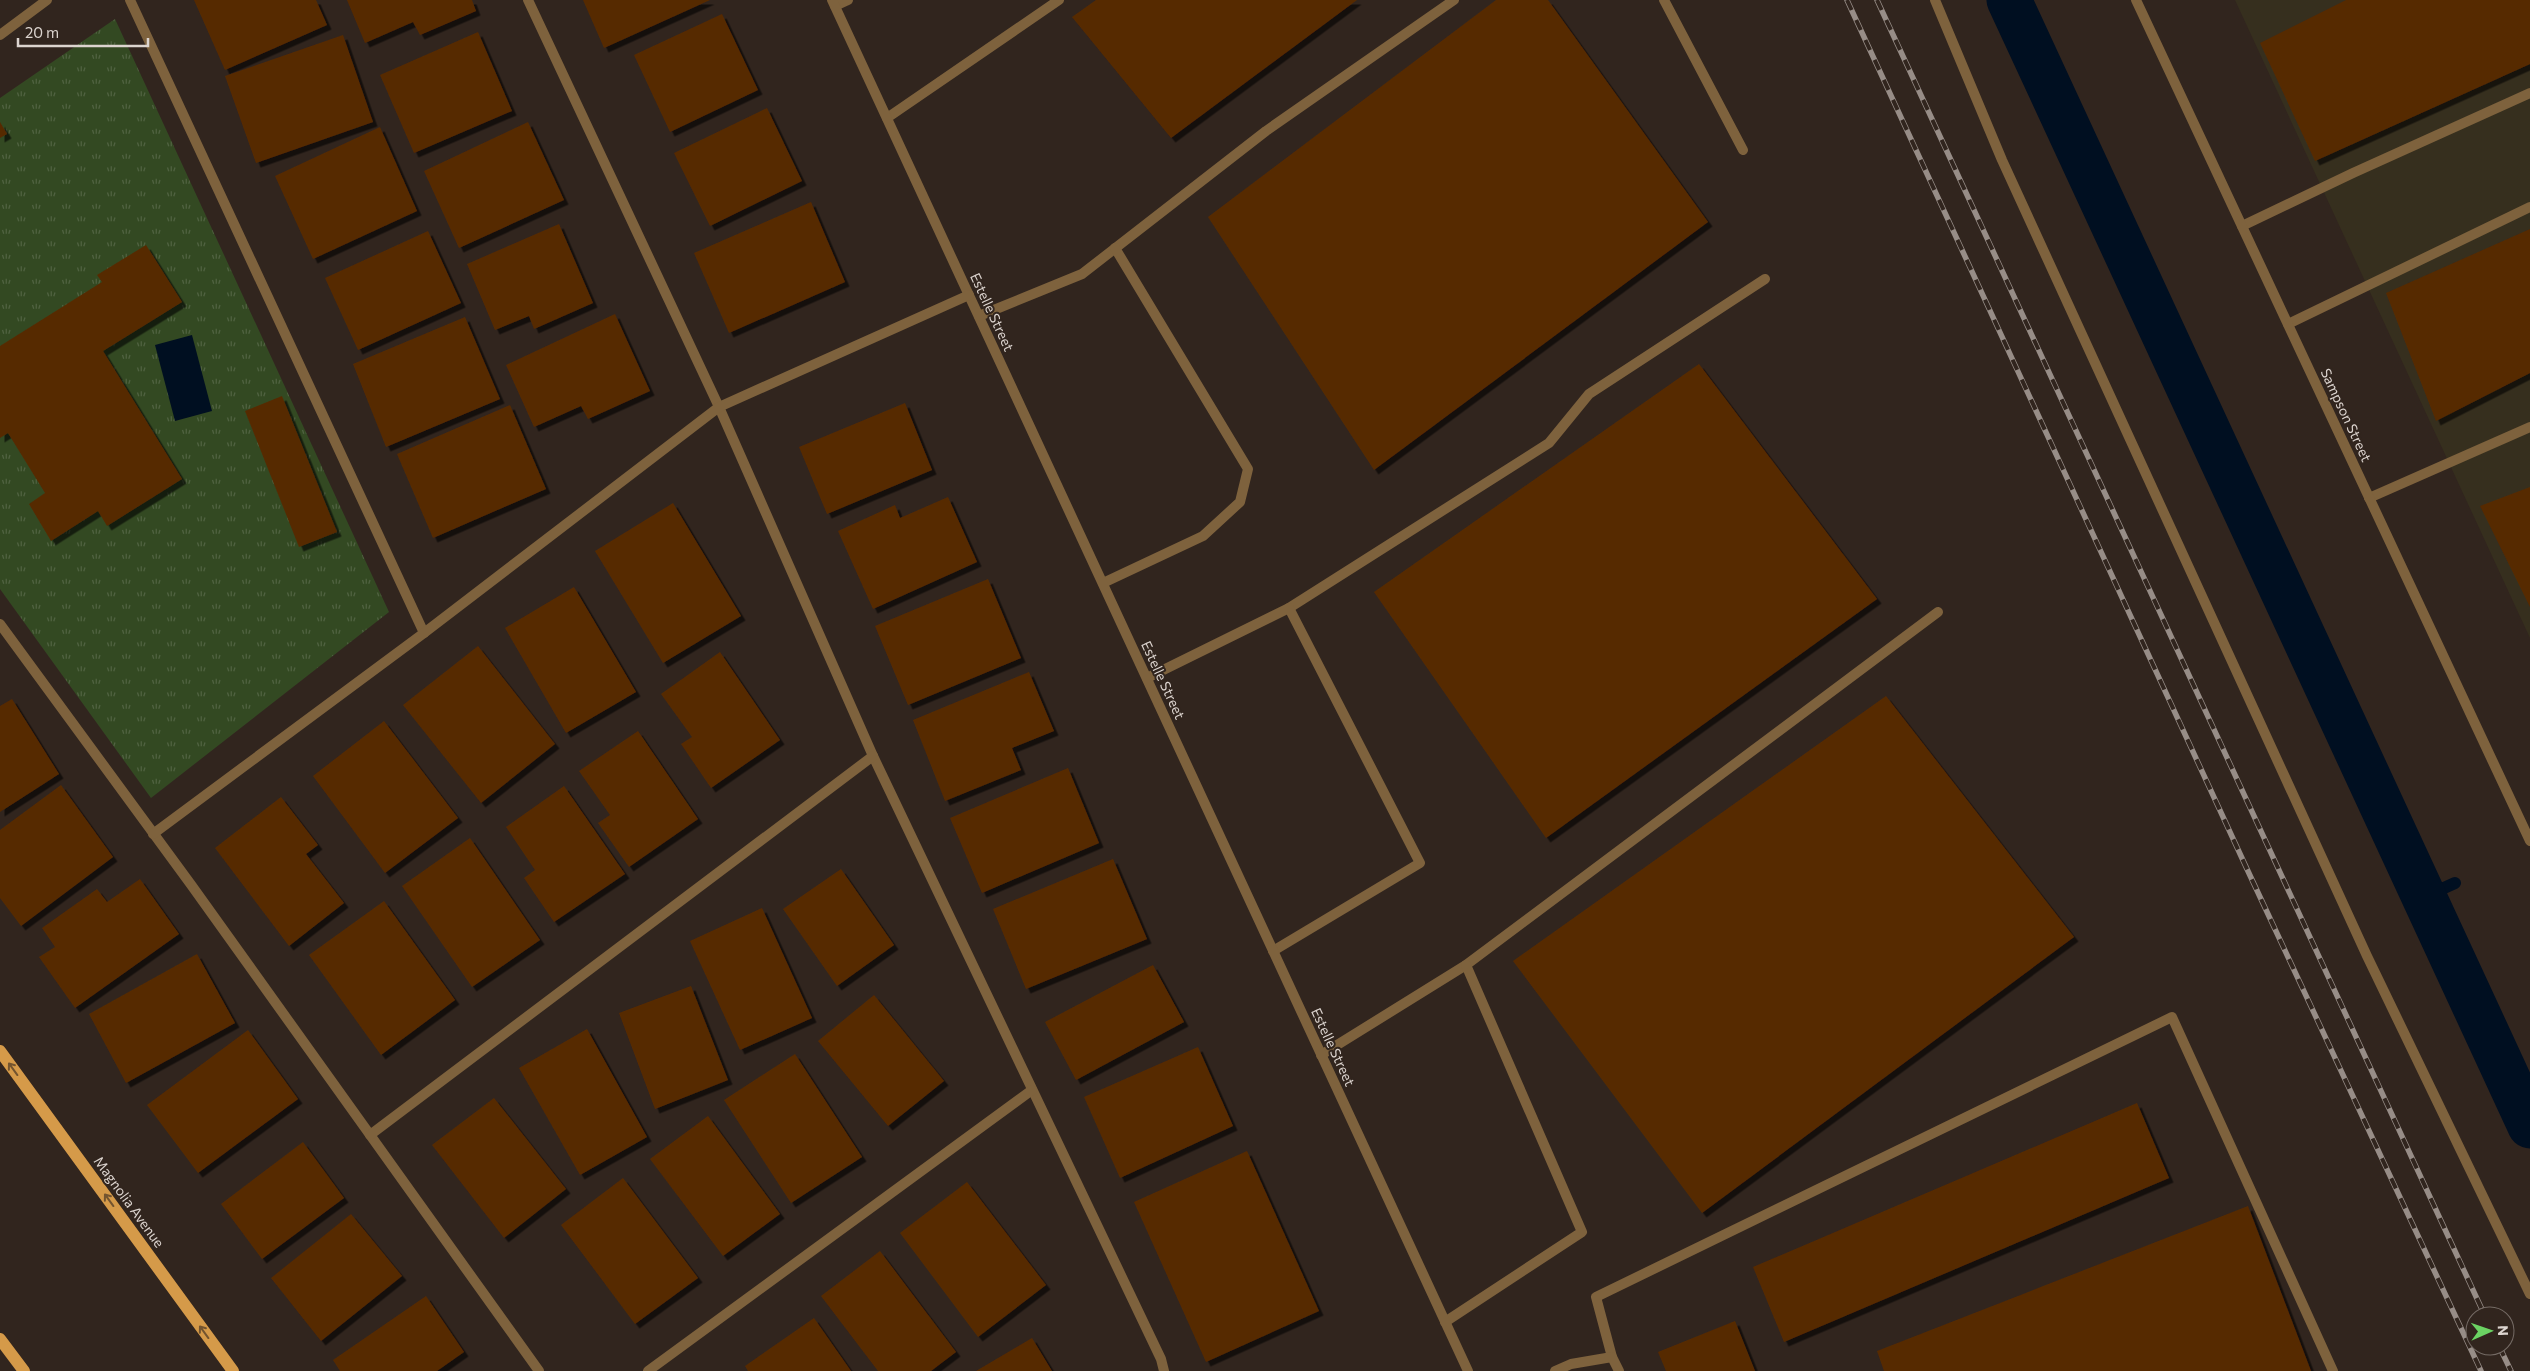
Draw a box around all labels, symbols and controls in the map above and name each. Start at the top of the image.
scale bar [18,15,148,47]
text: 20 m [25,23,59,41]
street label: Estelle Street [967,270,1018,354]
street label: Sampson Street [2317,365,2376,464]
street label: Estelle Street [1138,638,1189,722]
street label: Estelle Street [1308,1005,1359,1089]
one-way arrow [8,1062,18,1076]
street label: Magnolia Avenue [91,1153,168,1251]
one-way arrow [104,1193,114,1207]
north arrow [2465,1306,2515,1356]
text: N [2495,1325,2512,1336]
one-way arrow [199,1326,210,1339]

